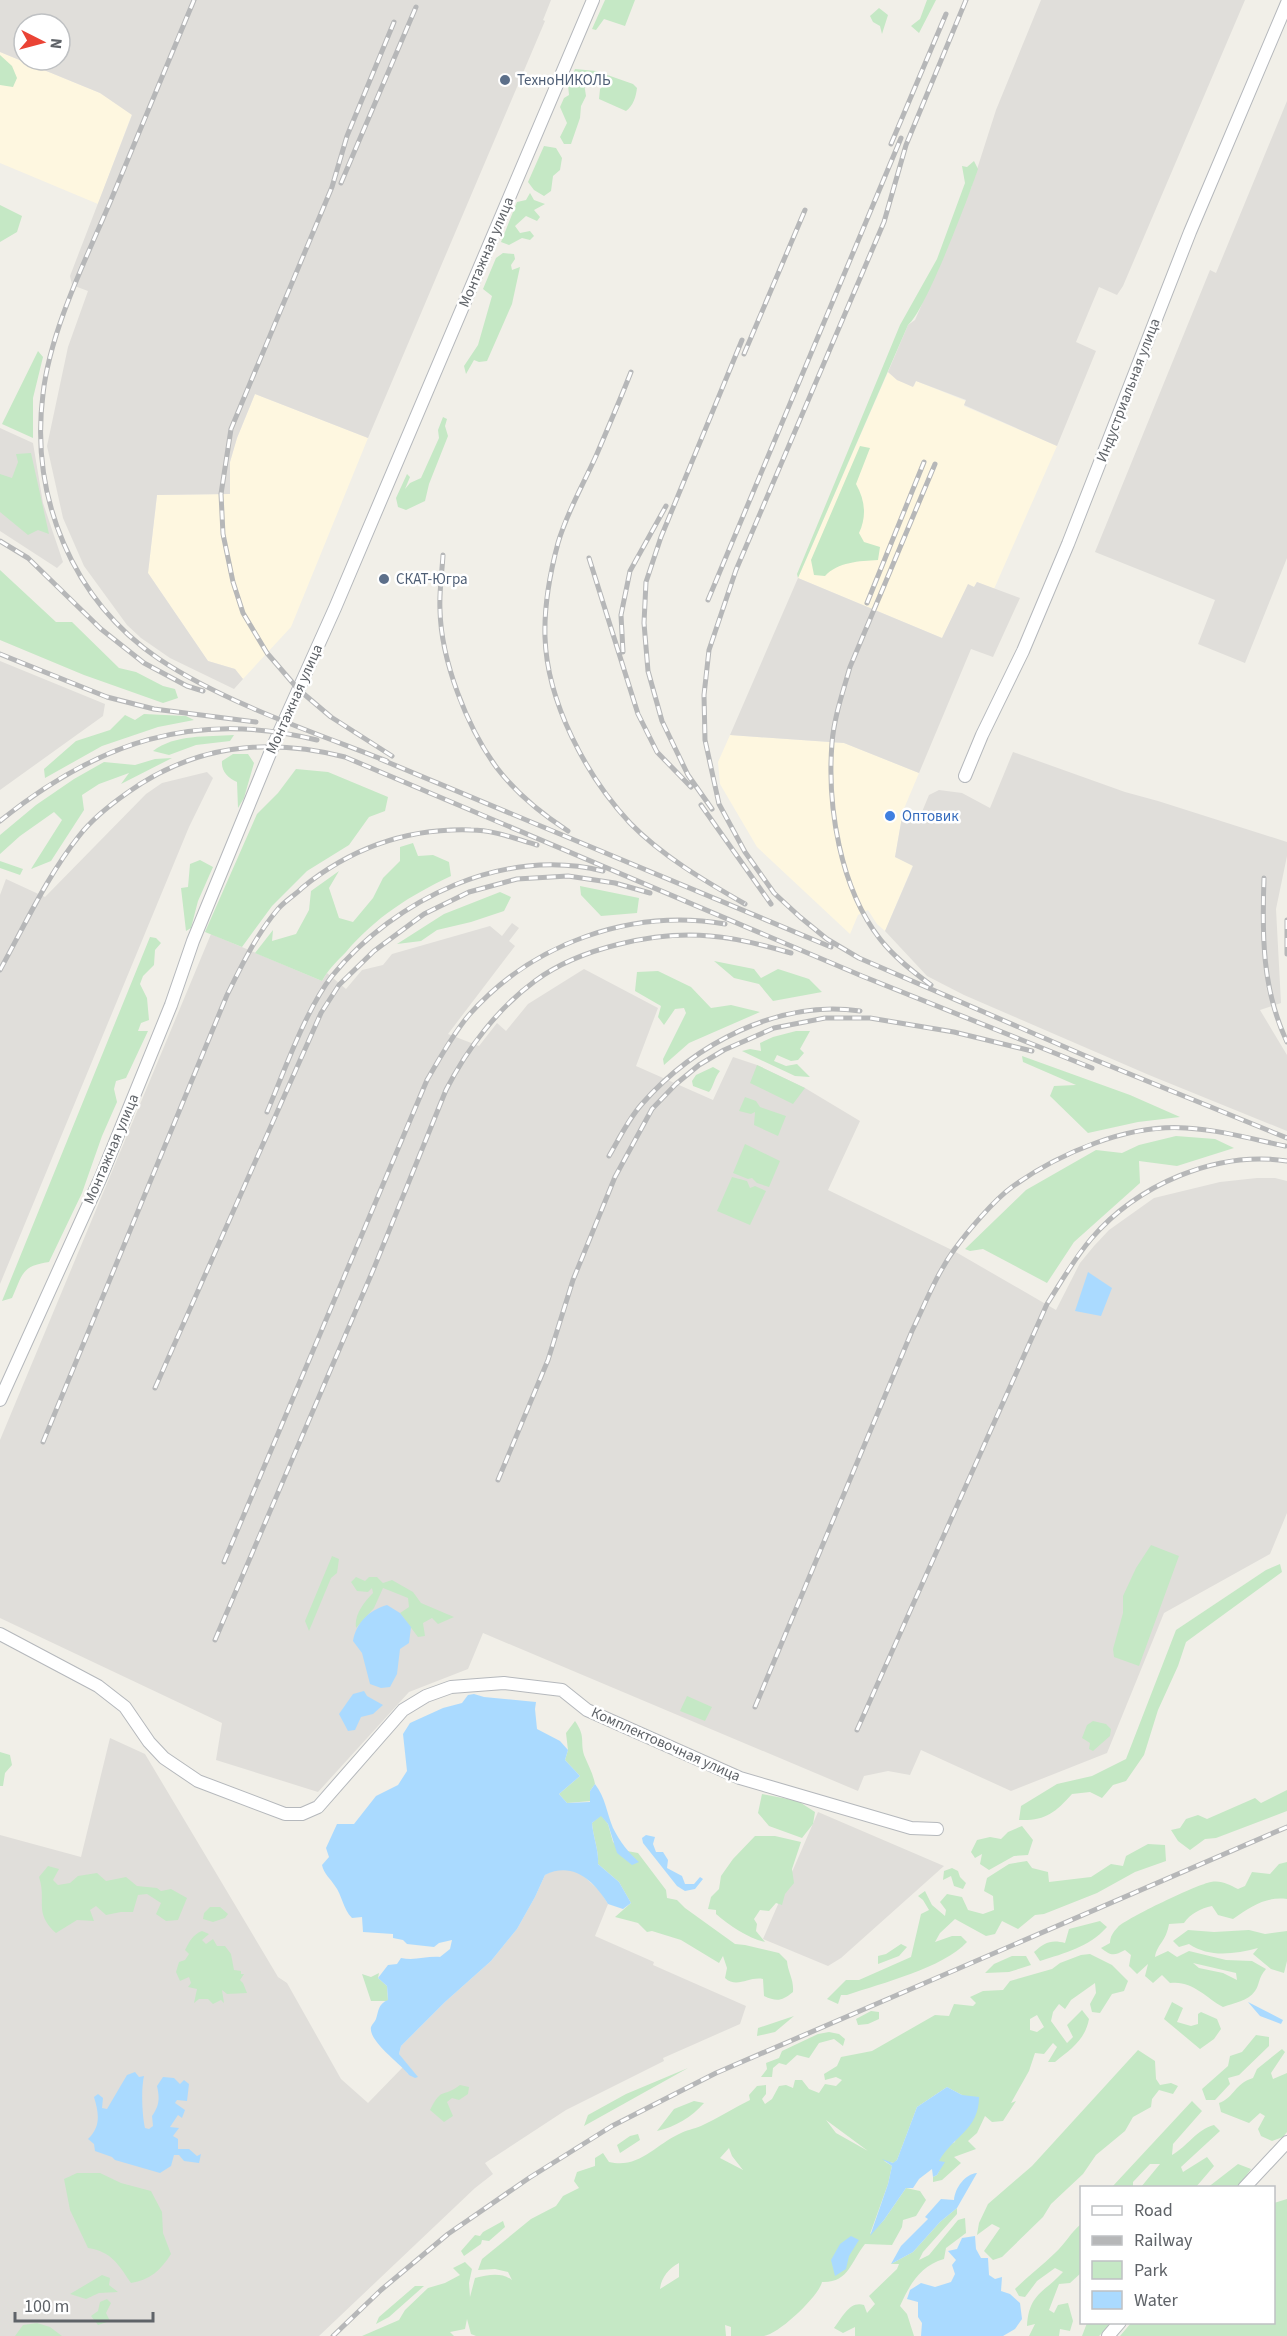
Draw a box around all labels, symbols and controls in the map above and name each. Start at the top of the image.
north arrow [12,12,72,72]
text: N [44,37,67,50]
place label: ТехноНИКОЛЬ [517,70,611,91]
marker: ТехноНИКОЛЬ [498,73,512,87]
street label: Монтажная улица [454,194,519,311]
street label: Индустриальная улица [1091,315,1166,465]
place label: СКАТ-Югра [396,569,468,590]
marker: СКАТ-Югра [377,572,391,586]
street label: Монтажная улица [261,641,328,757]
place label: Оптовик [902,806,959,827]
marker: Оптовик [883,809,897,823]
street label: Монтажная улица [79,1091,144,1208]
street label: Комплектовочная улица [588,1702,744,1787]
legend [1080,2186,1275,2324]
text: Road [1134,2198,1173,2223]
text: Railway [1134,2228,1193,2253]
text: Park [1134,2258,1168,2283]
scale bar [15,2285,153,2323]
text: Water [1134,2288,1178,2313]
text: 100 m [24,2294,69,2319]

